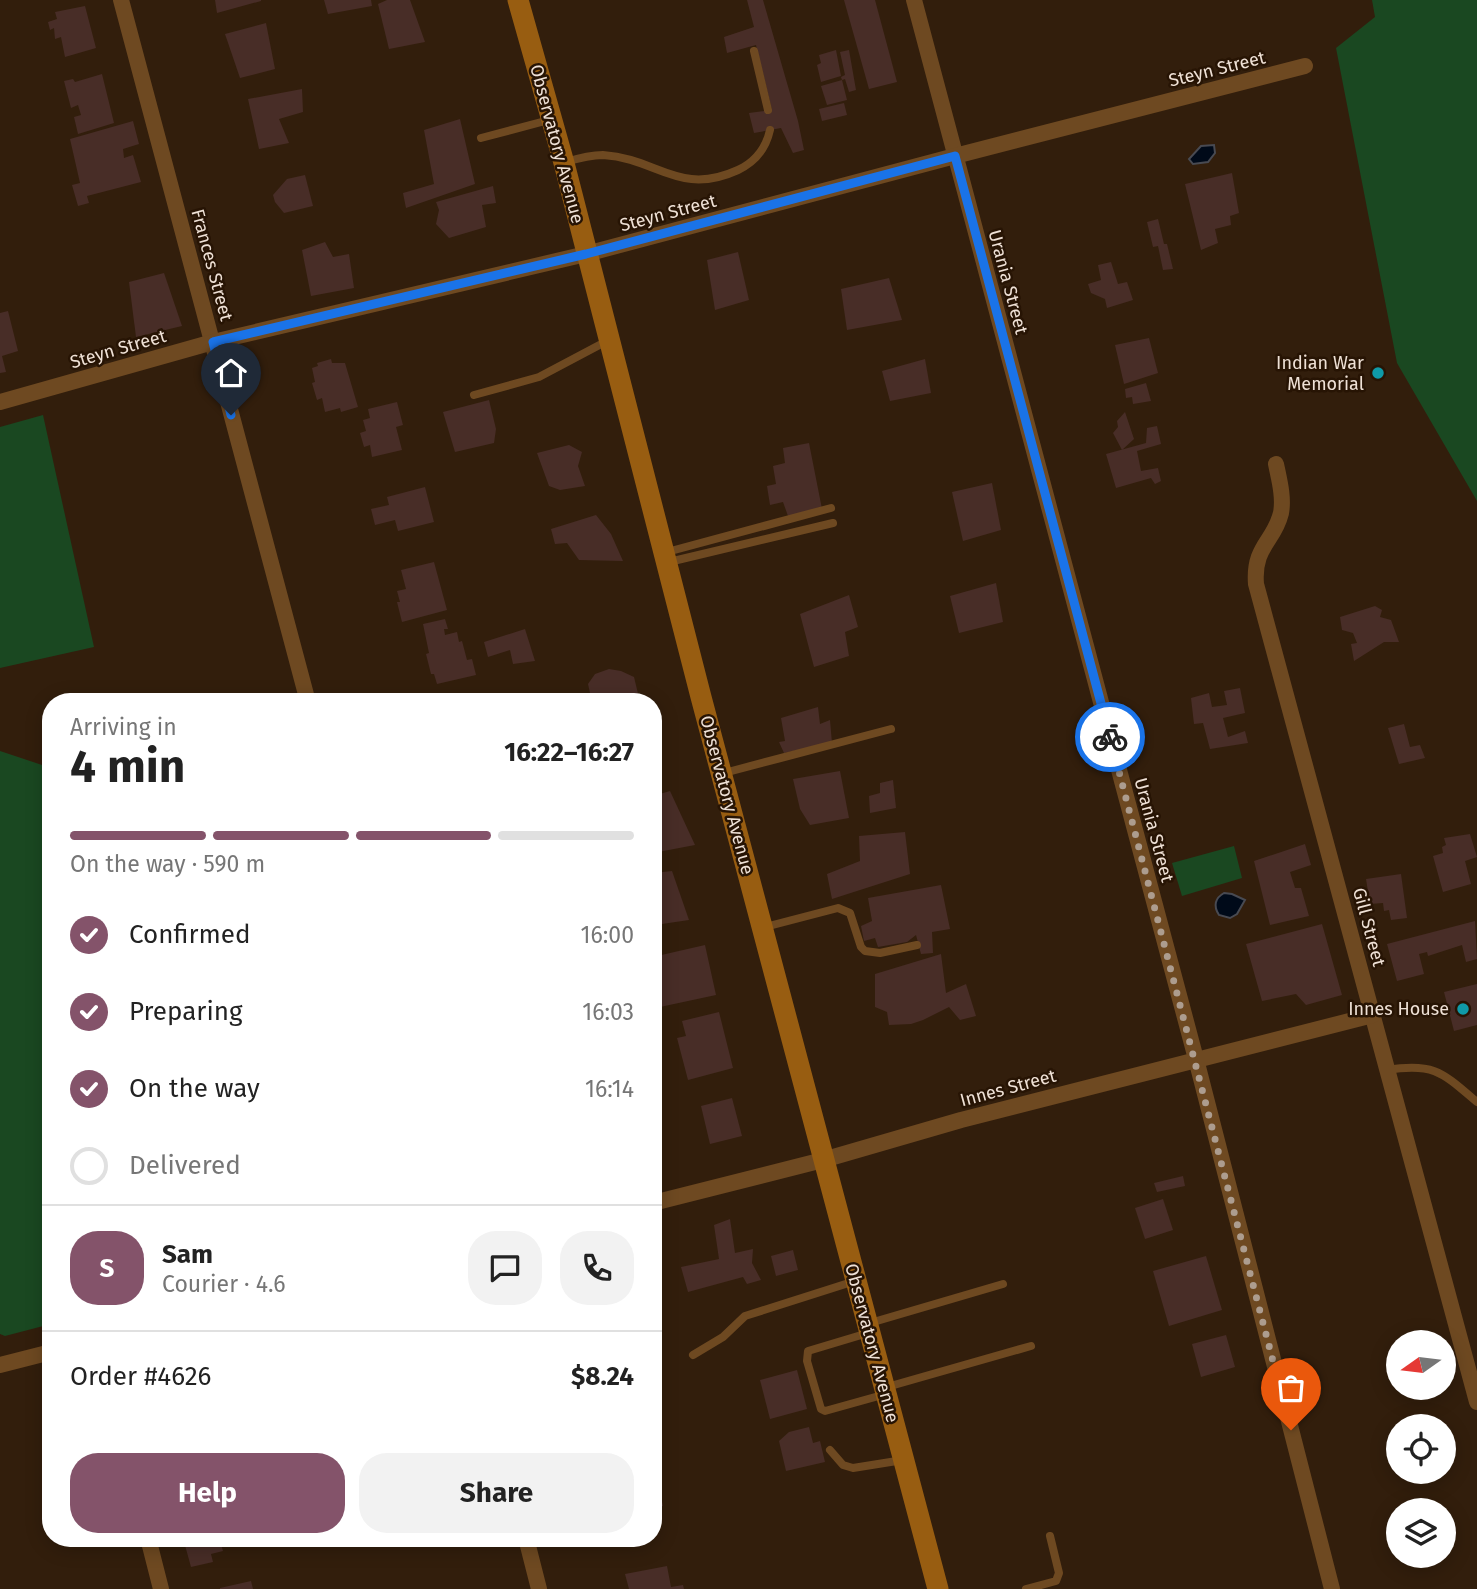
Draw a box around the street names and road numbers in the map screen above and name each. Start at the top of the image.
street label: Steyn Street [1166,46,1268,92]
street label: Observatory Avenue [525,62,589,226]
street label: Steyn Street [617,189,719,236]
street label: Frances Street [187,207,238,324]
street label: Urania Street [984,227,1033,337]
street label: Steyn Street [67,325,169,373]
street label: Observatory Avenue [695,713,759,877]
street label: Urania Street [1130,775,1179,885]
street label: Gill Street [1348,885,1390,969]
street label: Innes Street [958,1065,1059,1111]
street label: Observatory Avenue [840,1261,904,1425]

